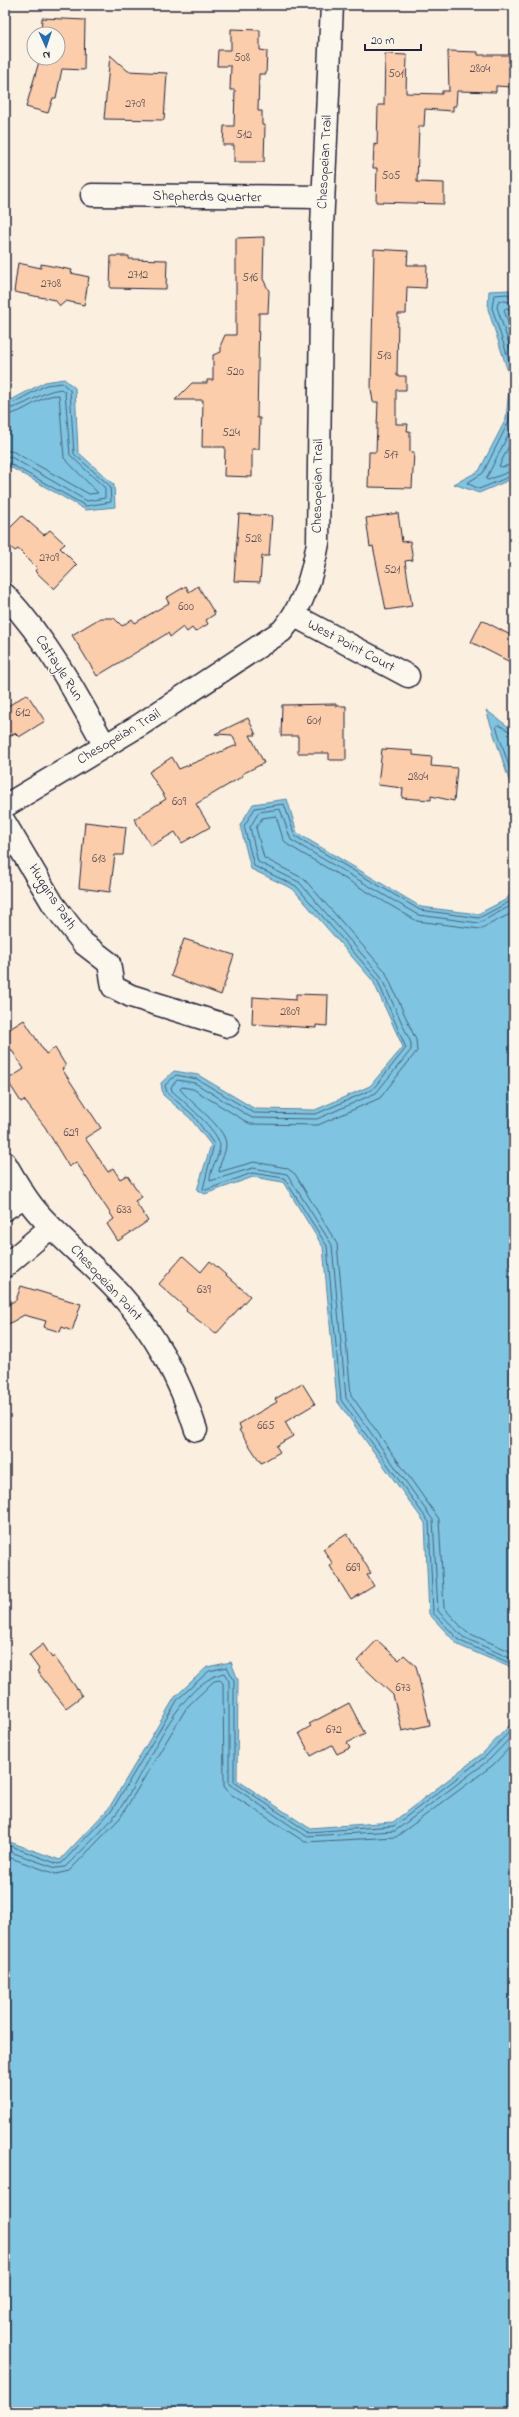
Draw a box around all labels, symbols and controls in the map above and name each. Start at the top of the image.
north arrow [26,26,66,66]
scale bar [365,26,421,52]
text: 20 m [371,32,394,50]
text: N [42,47,51,63]
house number: 508 [234,49,251,67]
house number: 2804 [470,60,490,78]
house number: 501 [388,65,404,83]
house number: 2709 [125,95,145,113]
street label: Chesopeian Trail [312,114,338,210]
house number: 512 [236,126,252,144]
house number: 505 [382,167,401,185]
street label: Shepherds Quarter [152,186,262,208]
house number: 2712 [128,266,148,284]
house number: 516 [242,269,259,287]
house number: 2708 [41,275,62,293]
house number: 513 [376,347,392,365]
house number: 520 [226,363,244,381]
house number: 524 [222,424,240,442]
street label: Chesopeian Trail [307,439,329,533]
house number: 517 [383,446,399,464]
house number: 528 [244,530,262,548]
house number: 2709 [39,549,59,567]
house number: 521 [384,561,400,579]
house number: 600 [178,598,194,616]
street label: West Point Court [303,614,399,678]
street label: Cattayle Run [29,631,88,706]
house number: 612 [15,704,31,722]
street label: Chesopeian Trail [73,704,165,770]
house number: 601 [307,712,321,730]
house number: 2804 [408,768,428,786]
house number: 609 [172,793,186,811]
house number: 613 [92,850,106,868]
street label: Huggins Path [22,860,81,935]
house number: 2809 [280,1003,300,1021]
house number: 629 [64,1124,79,1142]
house number: 633 [116,1201,132,1219]
street label: Chesopeian Point [65,1240,147,1326]
house number: 639 [197,1281,211,1299]
house number: 665 [257,1417,275,1435]
house number: 669 [346,1559,360,1577]
house number: 673 [395,1679,411,1697]
house number: 672 [326,1721,342,1739]

